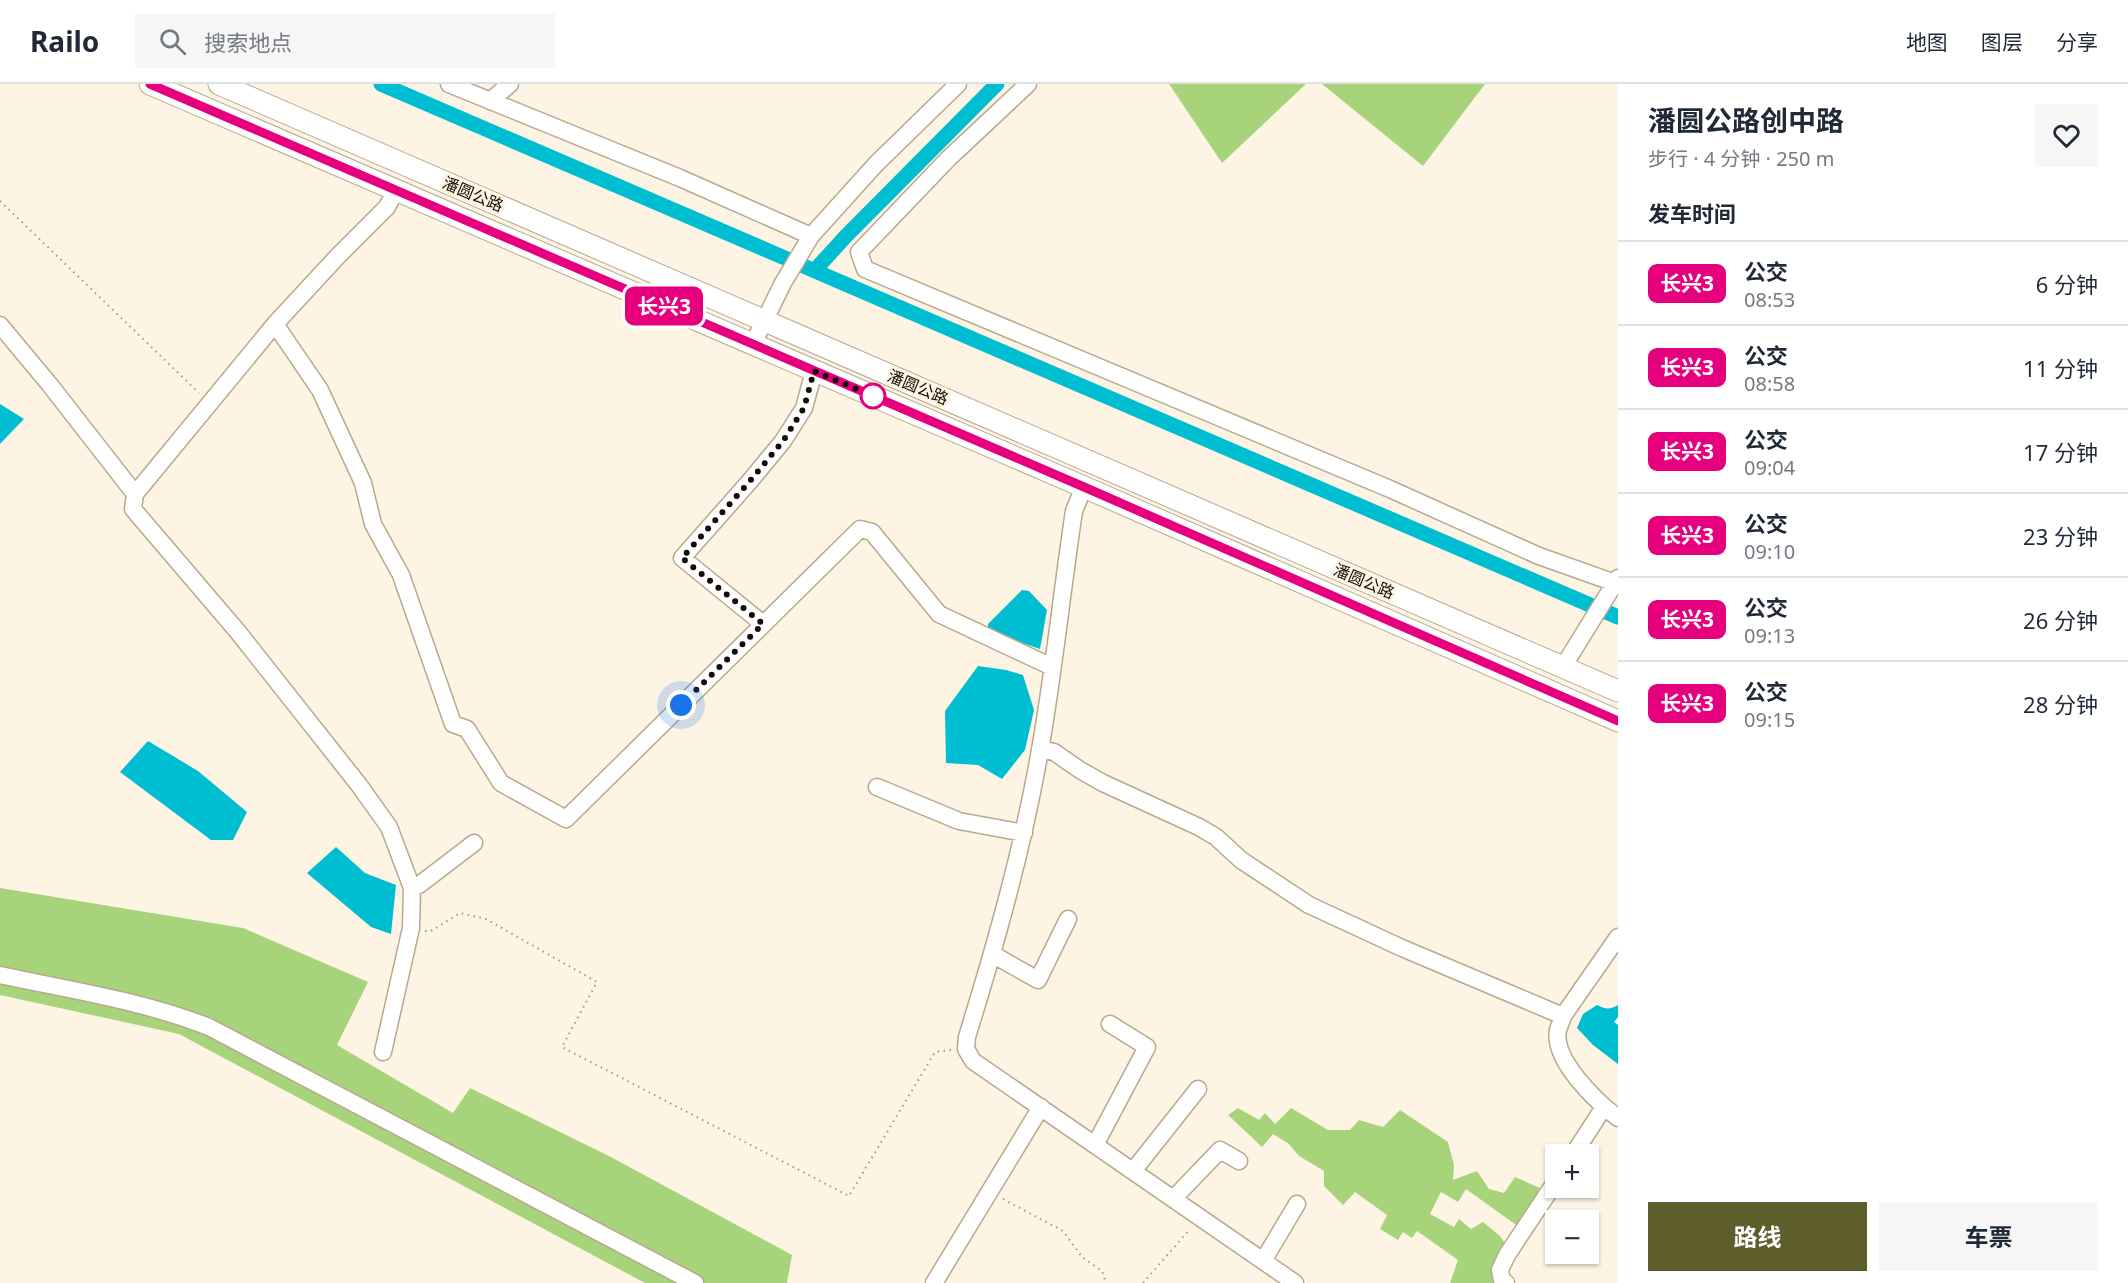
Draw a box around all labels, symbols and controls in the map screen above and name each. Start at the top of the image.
search box [135,14,555,68]
text: Railo [30,22,99,60]
icon: search [156,25,189,58]
text: 搜索地点 [204,27,292,57]
text: 地图 [1906,28,1948,56]
text: 图层 [1981,28,2023,56]
text: 分享 [2056,28,2098,56]
text: 潘圆公路创中路 [1648,101,1844,139]
button: heart [2035,104,2098,167]
text: 步行 · 4 分钟 · 250 m [1648,145,1834,172]
street label: 潘圆公路 [439,171,507,217]
text: 发车时间 [1648,198,1736,228]
text: 公交 [1744,256,1788,286]
text: 长兴3 [1660,269,1714,297]
text: 6 分钟 [2036,269,2098,299]
line badge: 长兴3 [630,286,698,326]
text: 08:53 [1744,286,1795,313]
text: 长兴3 [637,292,691,320]
text: 公交 [1744,340,1788,370]
text: 长兴3 [1660,353,1714,381]
text: 11 分钟 [2023,353,2098,383]
street label: 潘圆公路 [884,364,952,410]
text: 08:58 [1744,370,1795,397]
unlabelled marker [860,383,886,409]
text: 公交 [1744,424,1788,454]
text: 长兴3 [1660,437,1714,465]
text: 17 分钟 [2023,437,2098,467]
text: 09:04 [1744,454,1795,481]
text: 公交 [1744,508,1788,538]
text: 长兴3 [1660,521,1714,549]
text: 23 分钟 [2023,521,2098,551]
text: 09:10 [1744,538,1795,565]
street label: 潘圆公路 [1330,558,1398,604]
text: 公交 [1744,592,1788,622]
text: 长兴3 [1660,605,1714,633]
text: 26 分钟 [2023,605,2098,635]
text: 09:13 [1744,622,1795,649]
text: 公交 [1744,676,1788,706]
text: 长兴3 [1660,689,1714,717]
text: 28 分钟 [2023,689,2098,719]
your location [666,690,696,720]
text: 09:15 [1744,706,1795,733]
map controls [1545,1144,1599,1264]
button: + [1545,1144,1599,1198]
button: 路线 [1648,1202,1867,1271]
button: 车票 [1879,1202,2098,1271]
button: − [1545,1210,1599,1264]

